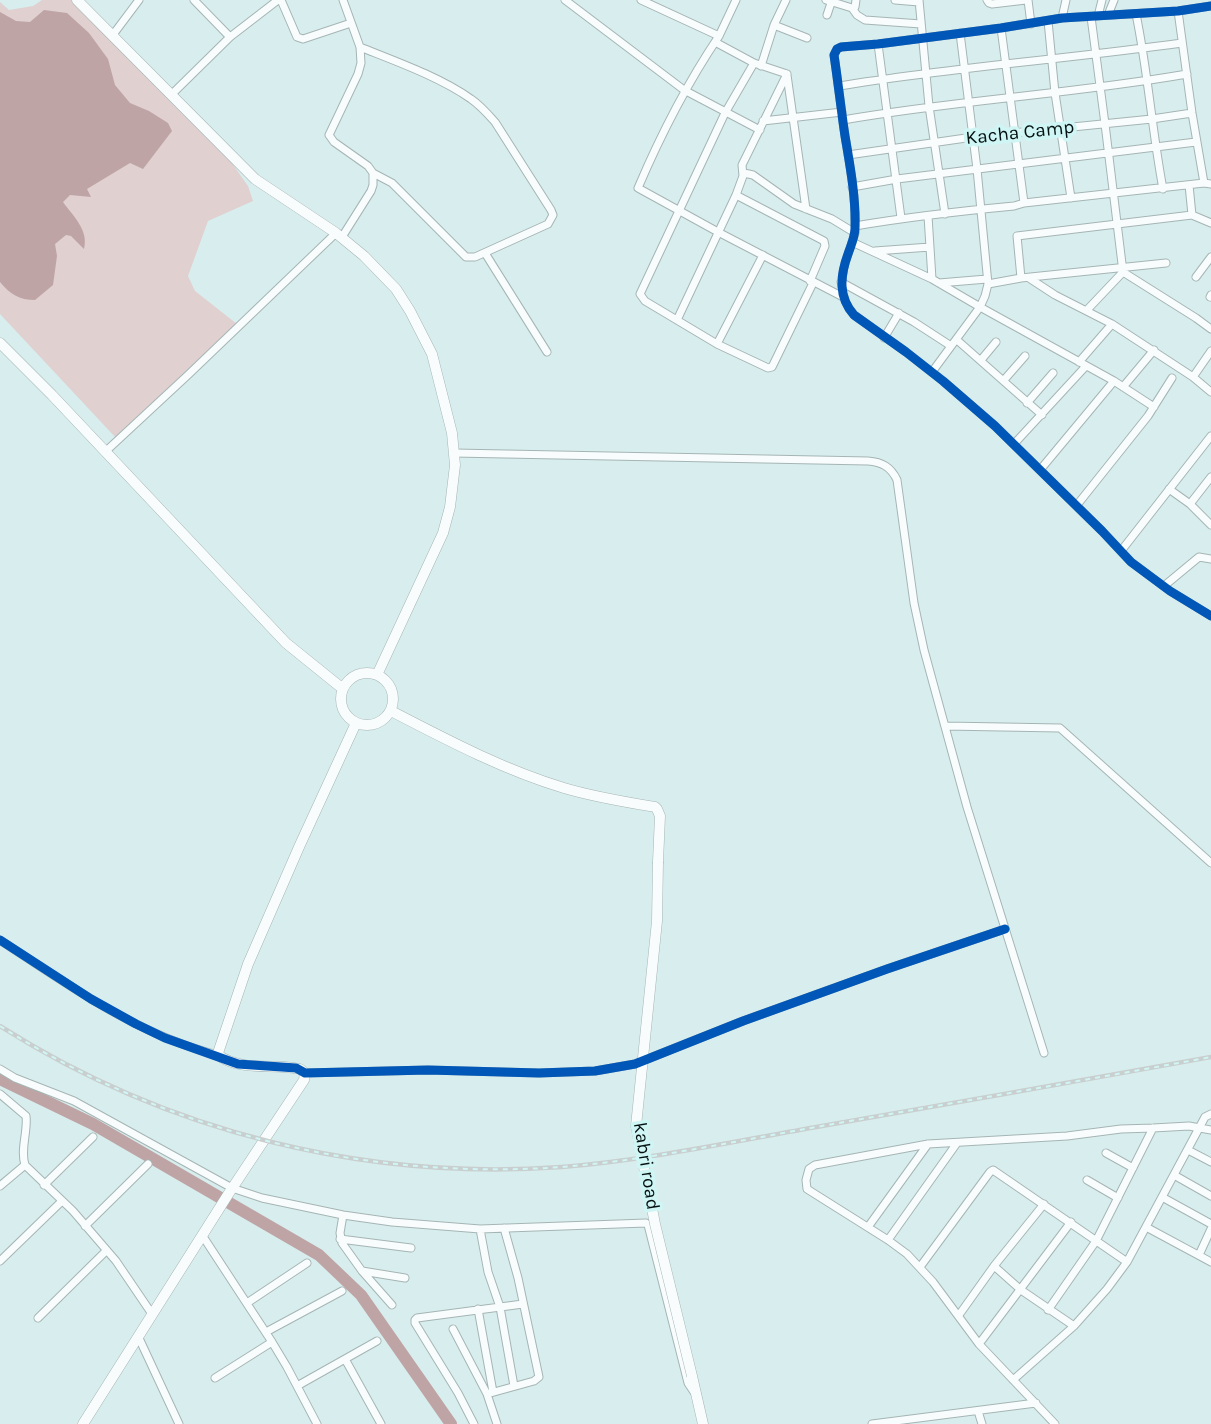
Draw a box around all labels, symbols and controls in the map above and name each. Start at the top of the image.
street label: Kacha Camp [964,116,1076,150]
street label: kabri road [628,1121,664,1211]

